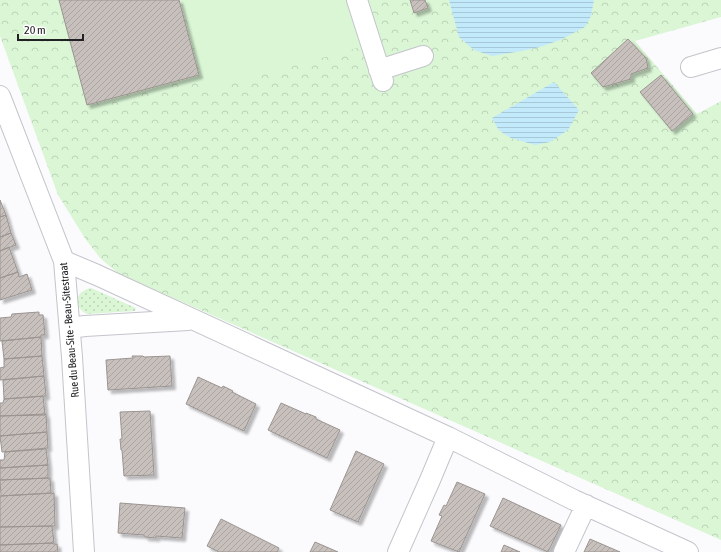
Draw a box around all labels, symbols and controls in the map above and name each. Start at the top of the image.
scale bar [18,16,83,42]
text: 20 m [24,23,46,37]
street label: Rue du Beau-Site - Beau-Sitestraat [57,262,81,398]

